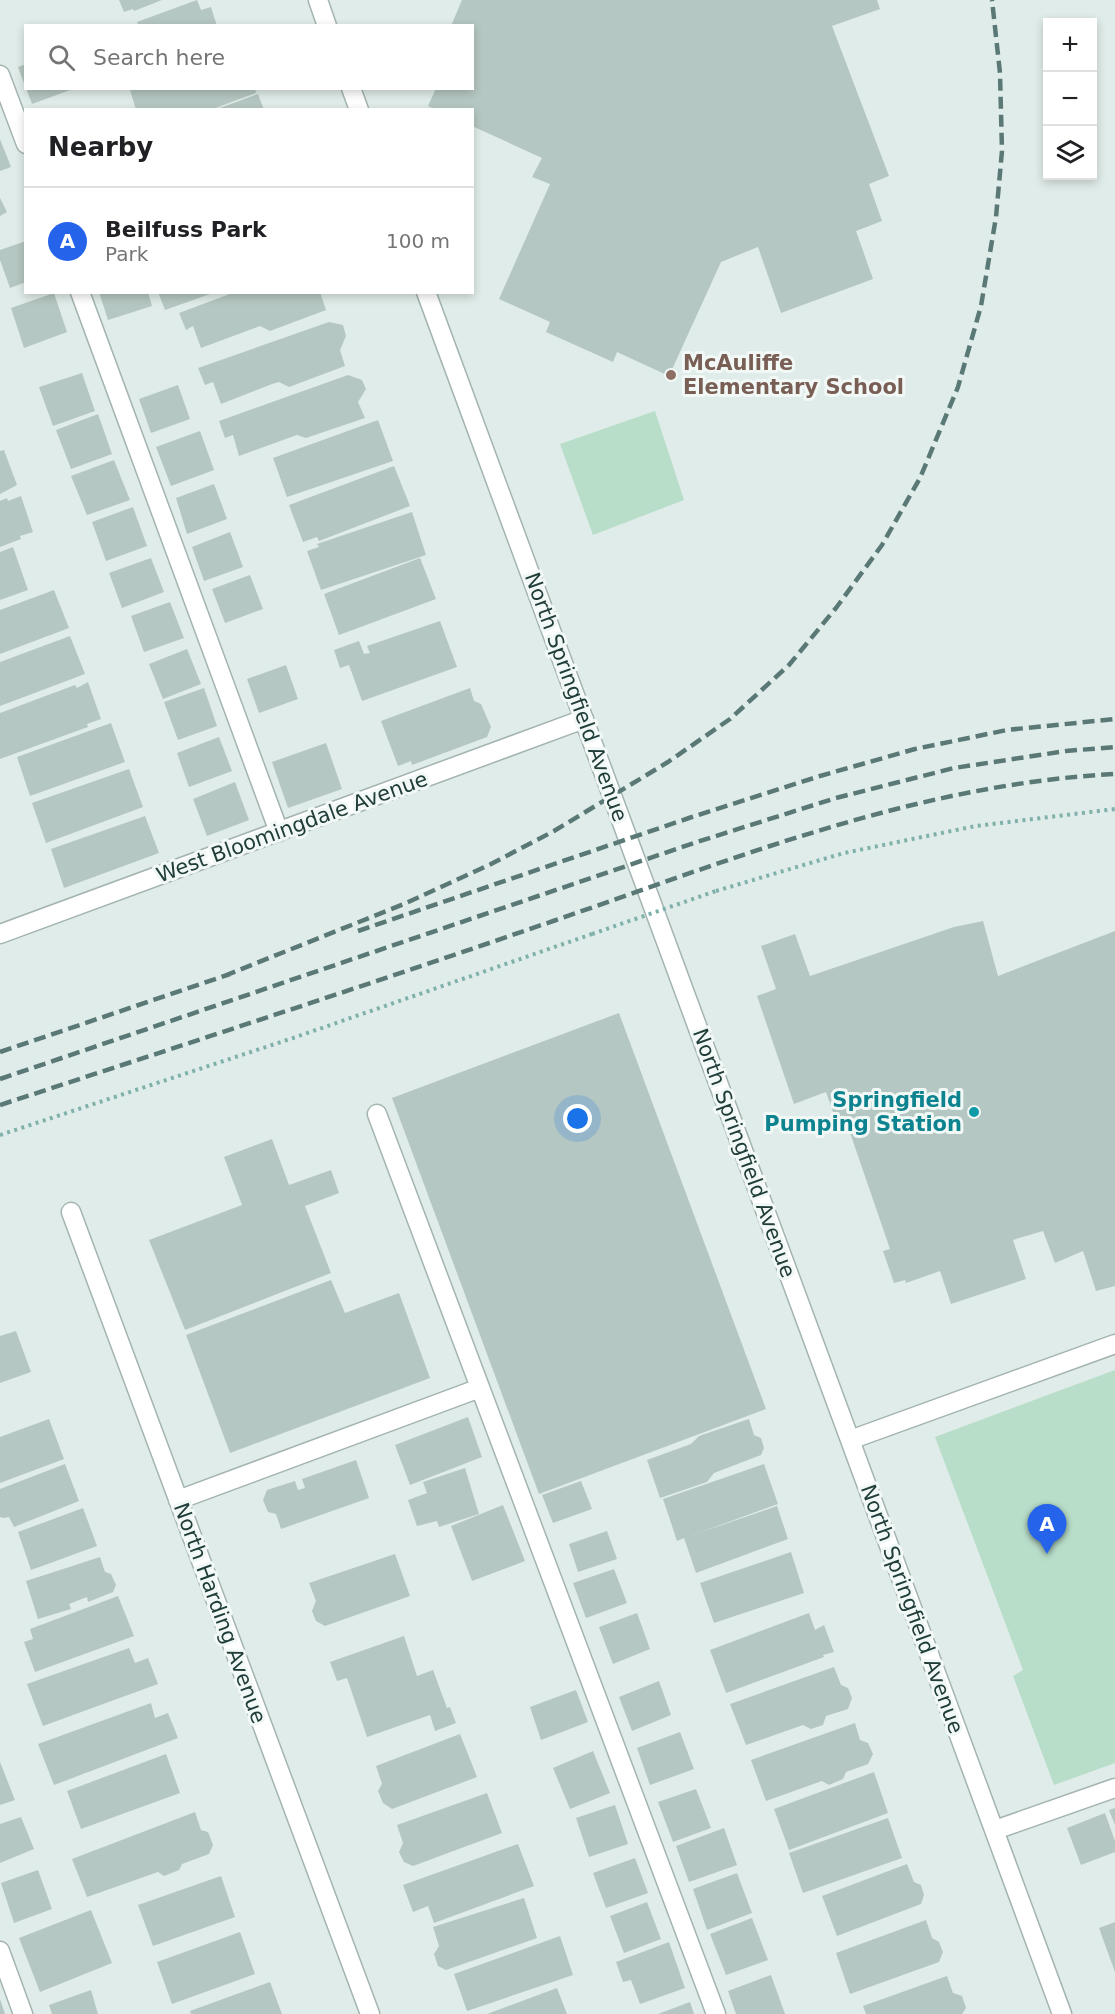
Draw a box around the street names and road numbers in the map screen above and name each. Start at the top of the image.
street label: North Springfield Avenue [520,569,632,825]
street label: West Bloomingdale Avenue [153,767,431,887]
street label: North Springfield Avenue [688,1025,800,1281]
street label: North Springfield Avenue [856,1481,968,1737]
street label: North Harding Avenue [169,1499,271,1727]

